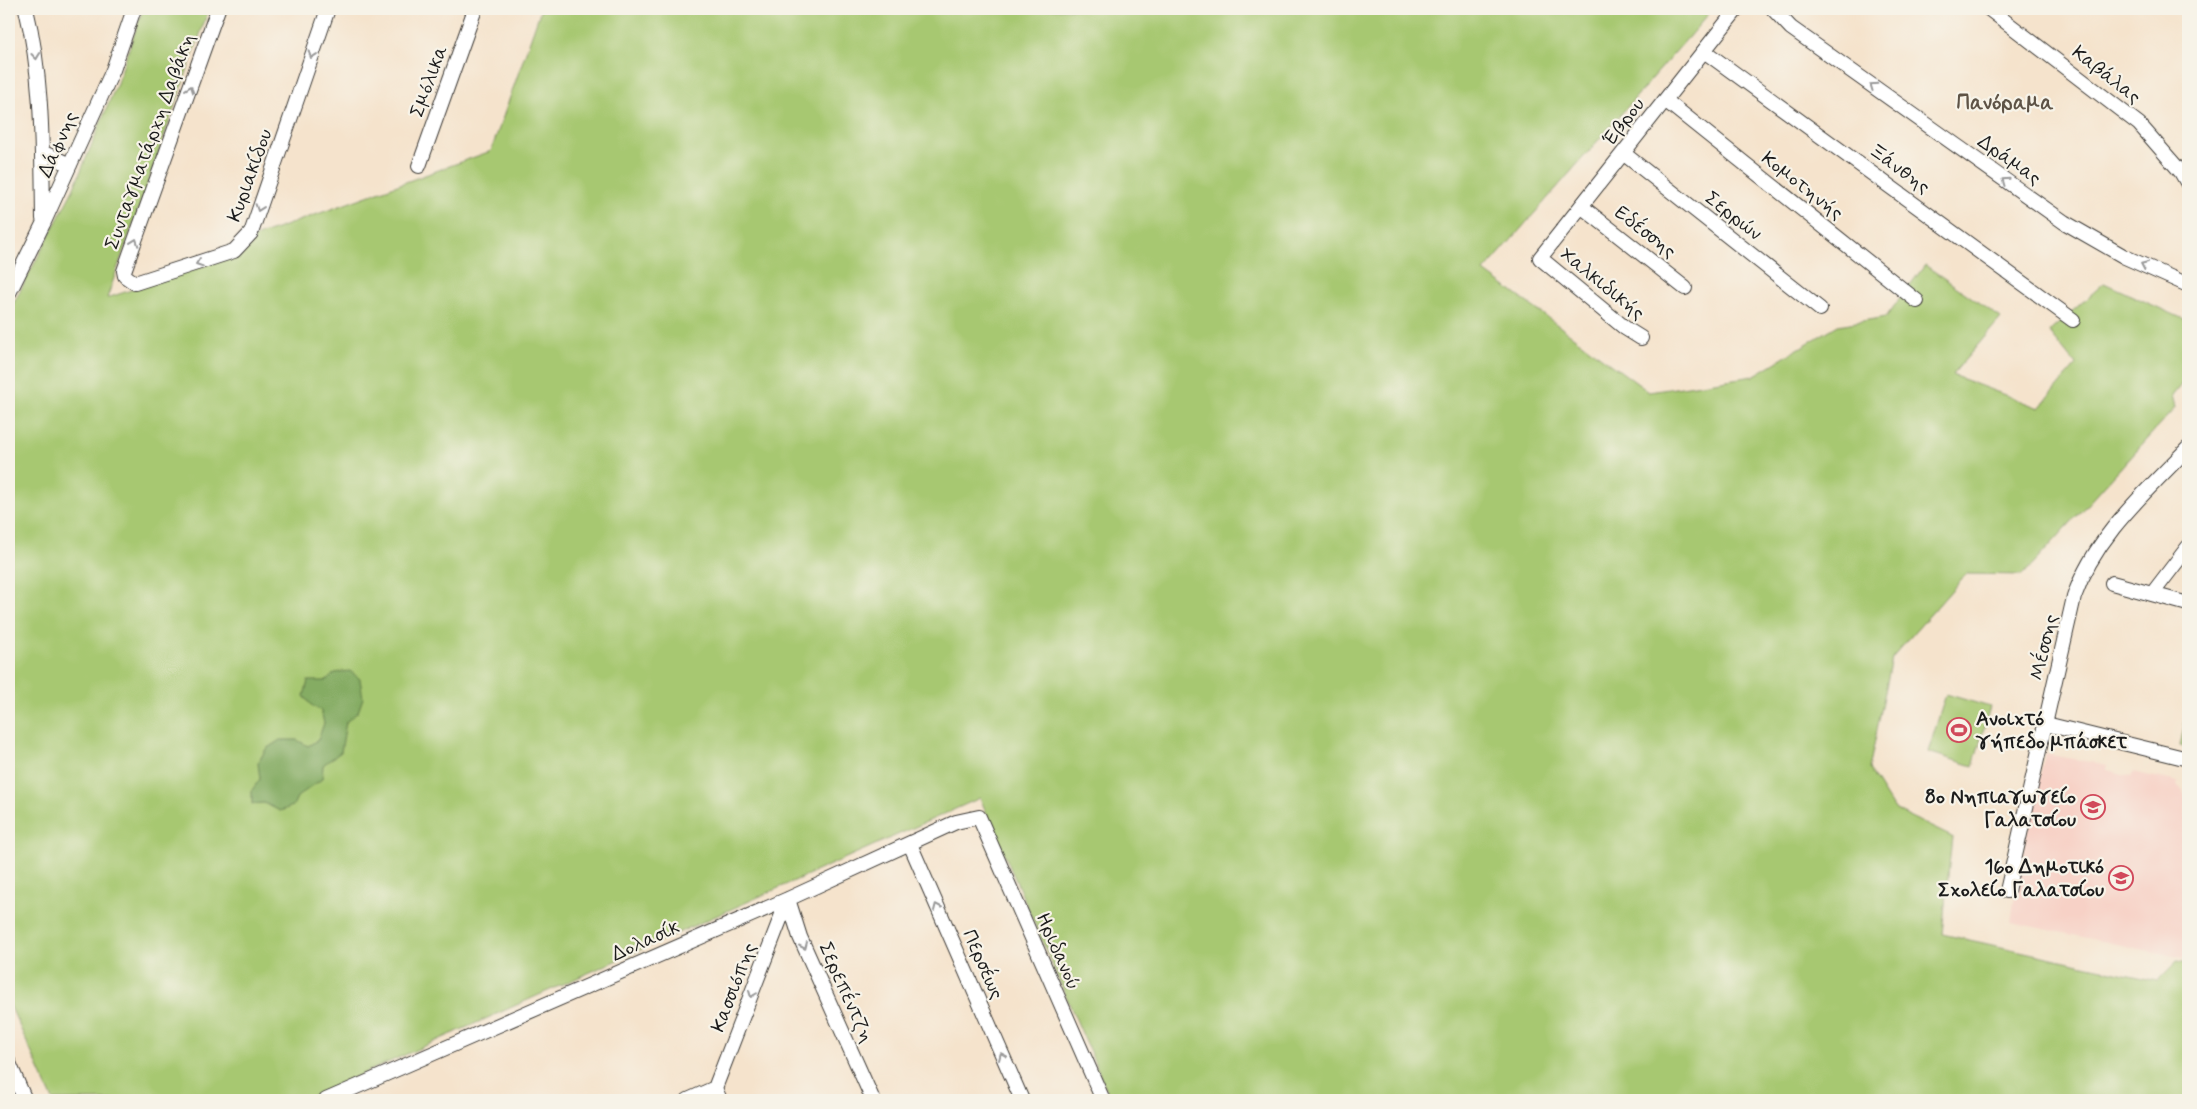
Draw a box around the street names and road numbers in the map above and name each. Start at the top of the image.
street label: Συνταγματάρχη Δαβάκη [99,30,202,253]
street label: Καβάλας [2066,40,2147,111]
street label: Σμόλικα [404,42,455,121]
street label: Έβρου [1597,92,1651,152]
street label: Δάφνης [32,107,85,182]
street label: Κυριακίδου [221,125,280,226]
street label: Δράμας [1972,128,2047,192]
street label: Ξάνθης [1863,138,1936,201]
street label: Κομοτηνής [1755,146,1849,227]
street label: Σερρών [1699,185,1768,247]
street label: Εδέσσης [1609,200,1682,265]
street label: Χαλκιδικής [1554,242,1650,327]
street label: Μέσσης [2024,611,2065,683]
street label: Ηριδανού [1029,909,1087,994]
street label: Δολασίκ [607,914,684,968]
street label: Περσέως [955,925,1010,1004]
street label: Σερεπέντζη [811,938,880,1047]
street label: Κασσιόπης [705,939,764,1036]

